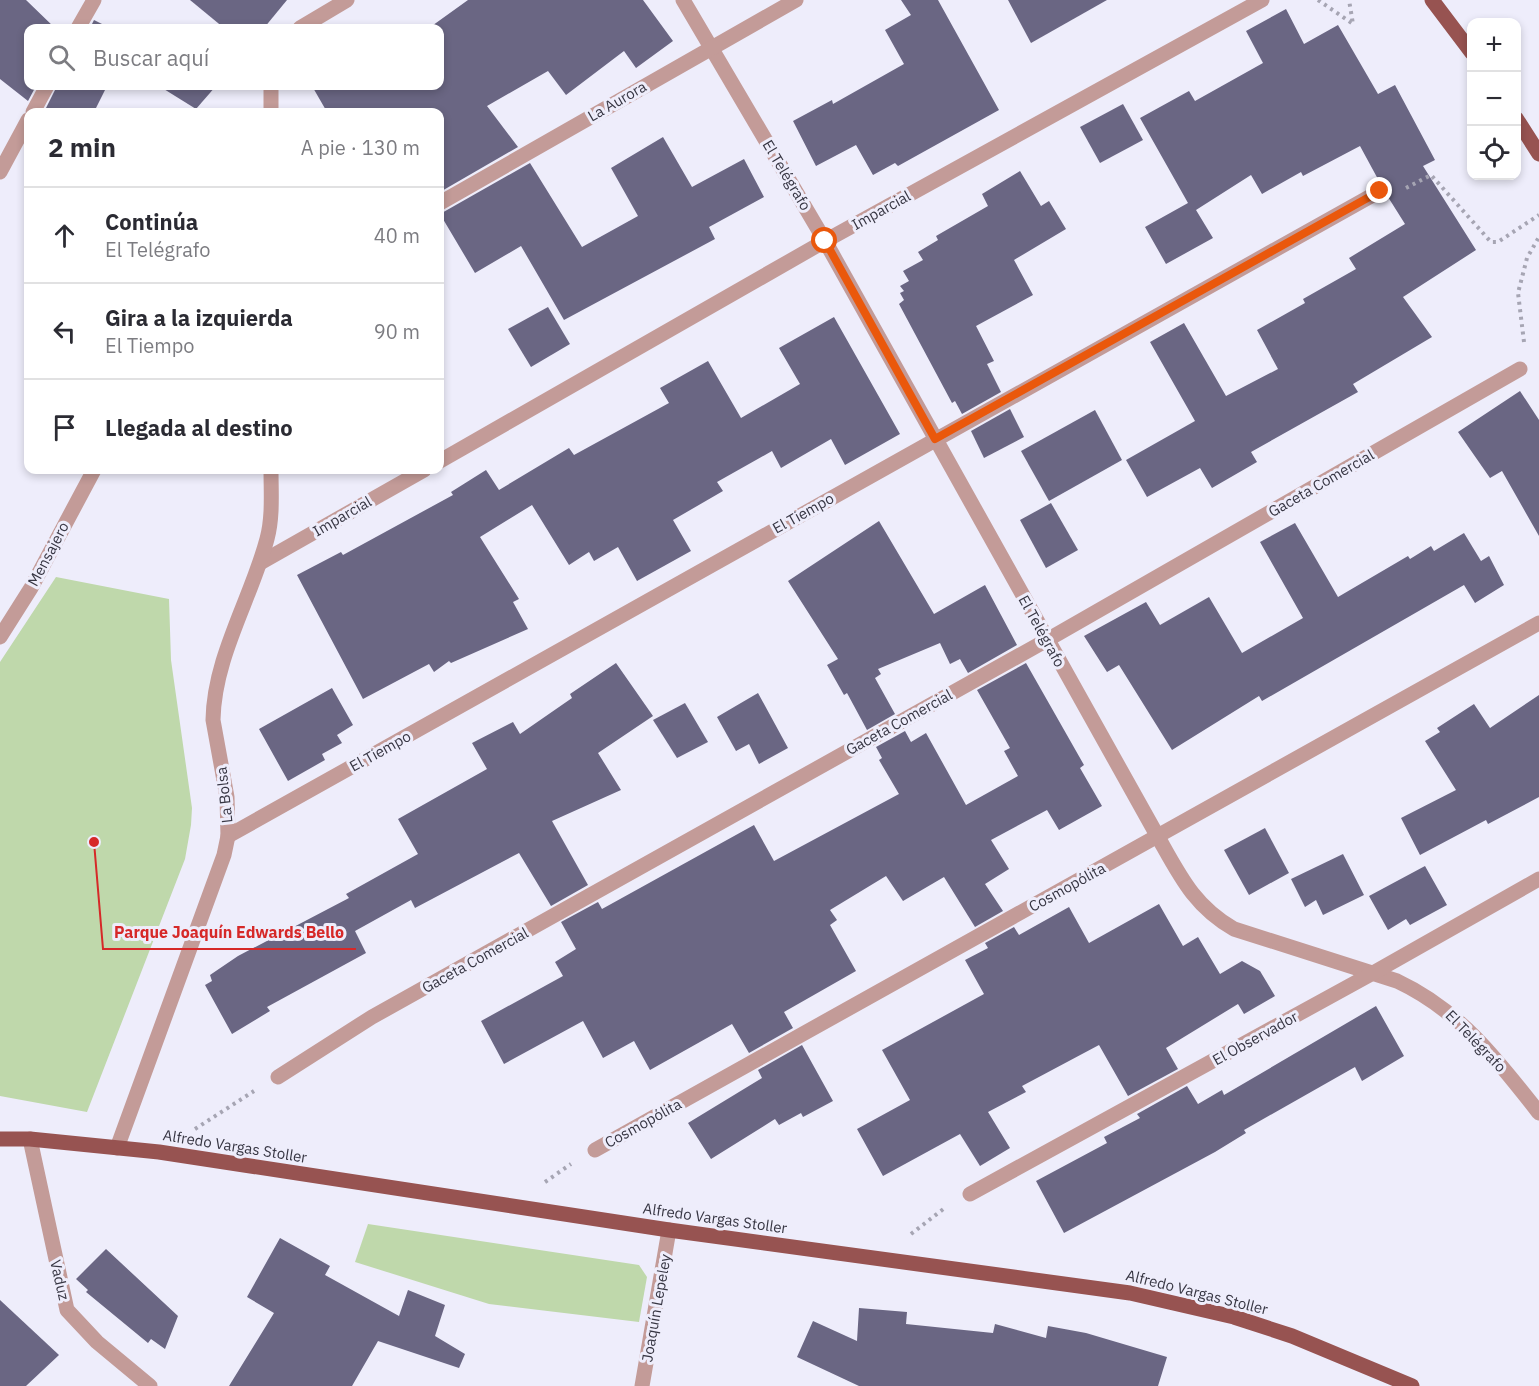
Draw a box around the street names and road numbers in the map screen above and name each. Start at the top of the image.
street label: La Aurora [584,77,650,125]
street label: El Telégrafo [758,136,816,214]
street label: Imparcial [848,186,914,234]
street label: Gaceta Comercial [1265,445,1377,521]
street label: El Tiempo [769,488,837,538]
street label: Imparcial [309,492,375,540]
street label: Mensajero [23,519,73,589]
street label: El Telégrafo [1015,592,1069,670]
street label: Gaceta Comercial [842,685,956,759]
street label: El Tiempo [346,726,414,776]
street label: La Bolsa [212,766,236,824]
street label: Cosmopólita [1025,858,1109,916]
street label: Gaceta Comercial [418,923,532,997]
street label: El Observador [1209,1006,1301,1069]
street label: El Telégrafo [1442,1006,1510,1076]
street label: Cosmopólita [601,1094,685,1152]
street label: Alfredo Vargas Stoller [162,1125,309,1167]
street label: Alfredo Vargas Stoller [642,1198,789,1238]
street label: Joaquín Lepeley [637,1252,675,1363]
street label: Vaduz [46,1258,74,1302]
street label: Alfredo Vargas Stoller [1124,1265,1270,1319]

